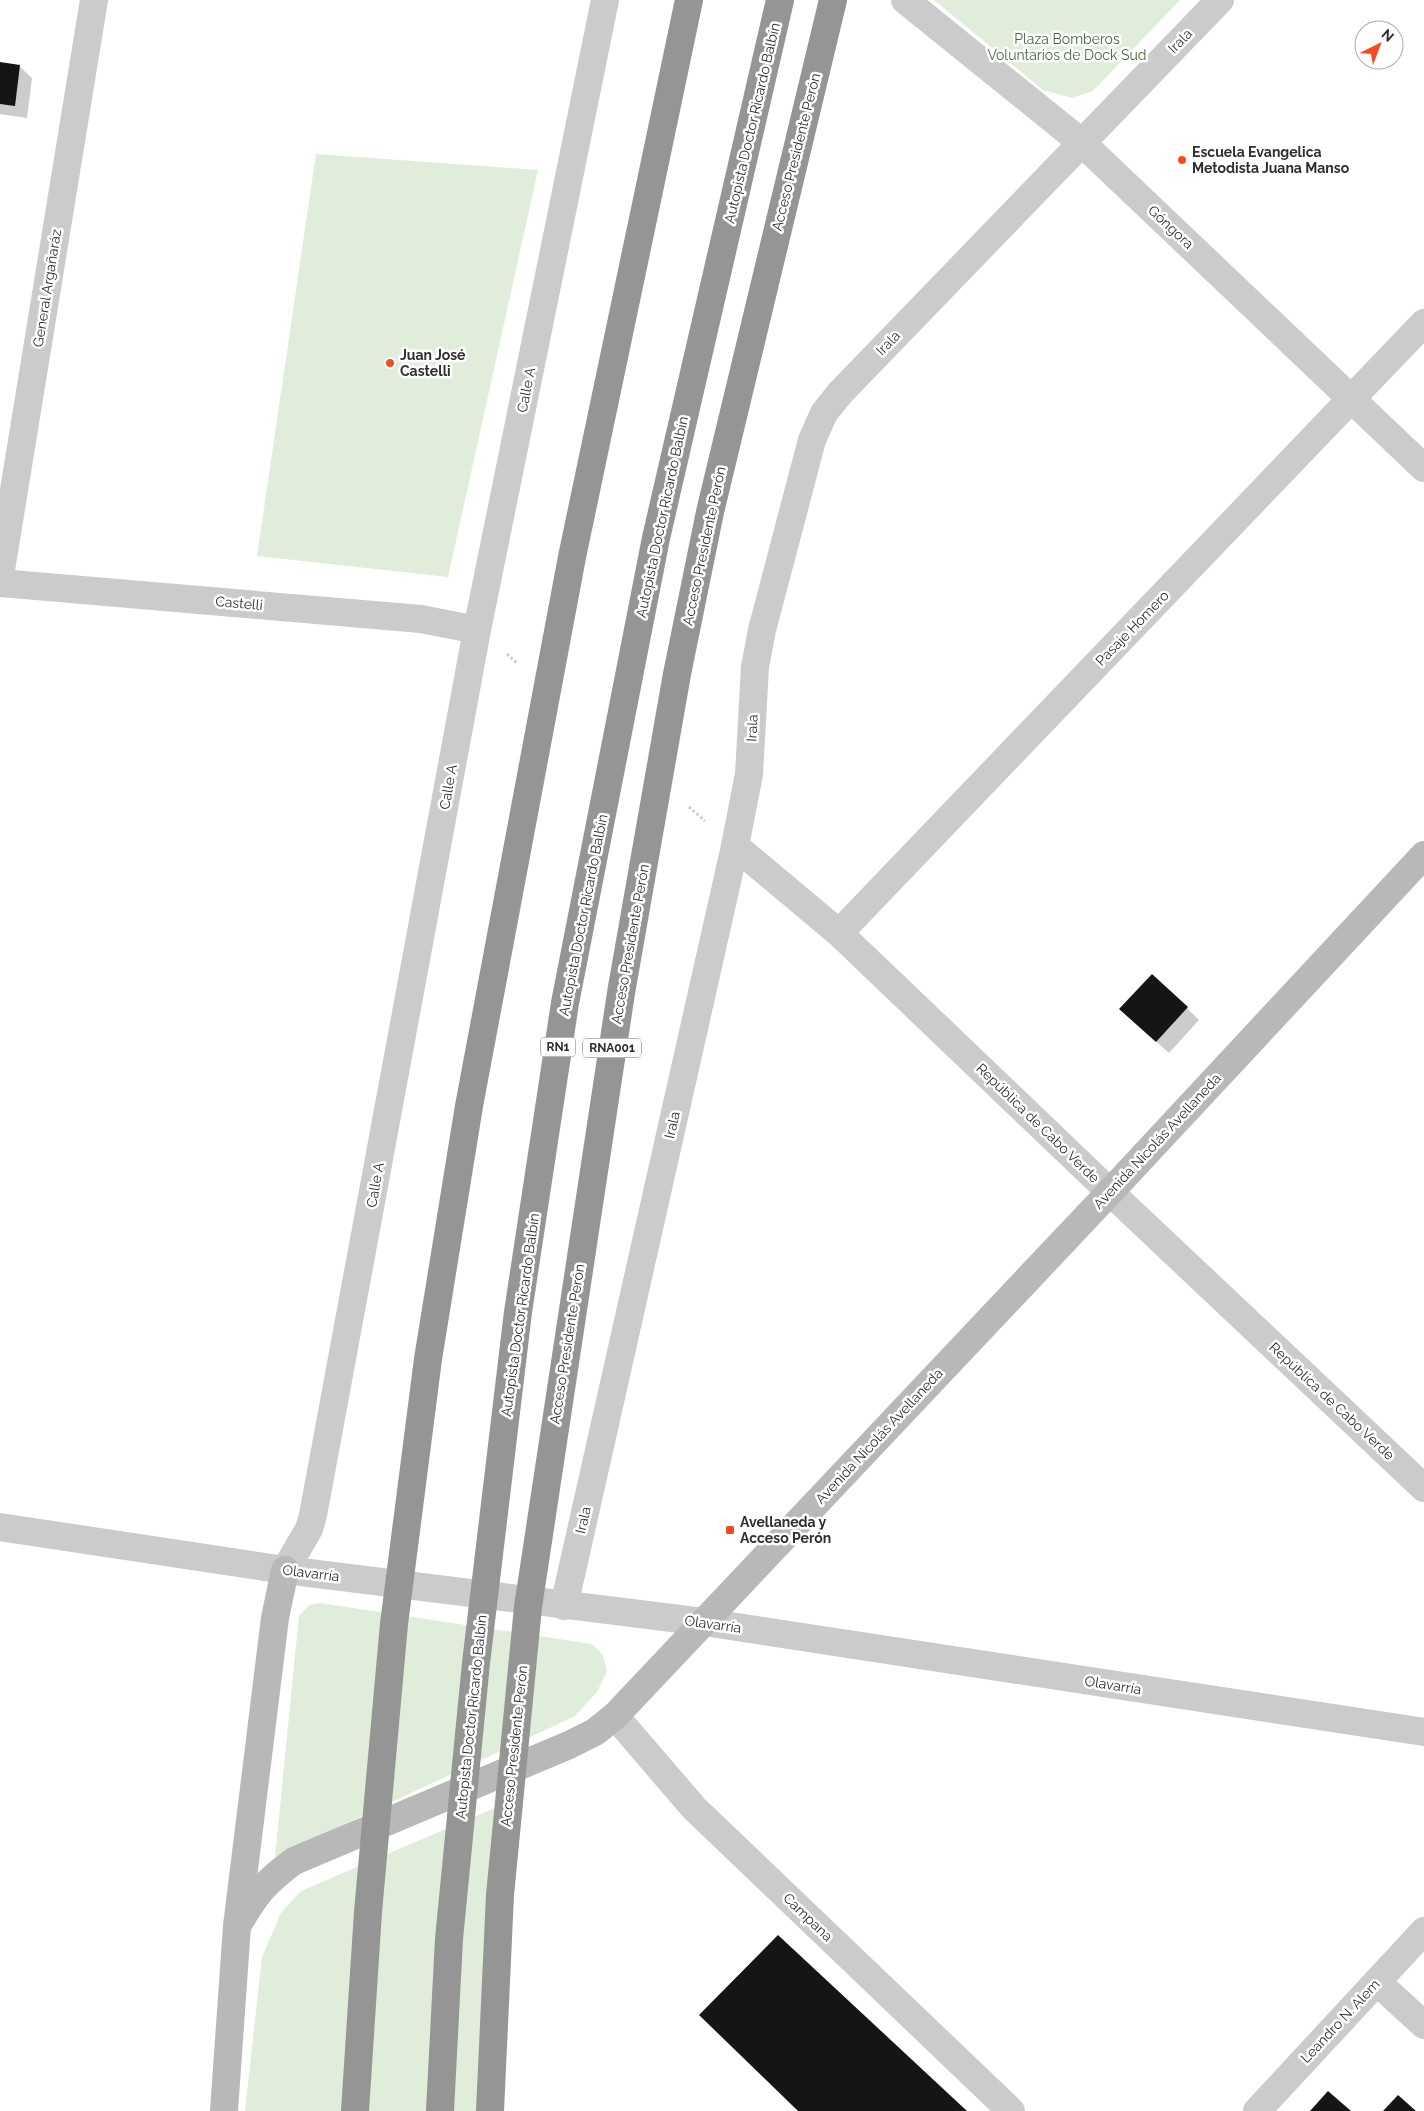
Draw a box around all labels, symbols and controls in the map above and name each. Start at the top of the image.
north arrow [1354,20,1404,70]
street label: Autopista Doctor Ricardo Balbín [721,21,783,225]
street label: Irala [1165,26,1195,56]
text: N [1378,26,1397,45]
park label: Plaza Bomberos Voluntarios de Dock Sud [987,31,1147,63]
street label: Acceso Presidente Perón [769,71,823,233]
place label: Escuela Evangelica Metodista Juana Manso [1192,144,1350,176]
marker: Escuela Evangelica Metodista Juana Manso [1176,154,1188,166]
street label: Góngora [1145,202,1197,252]
street label: General Argañaráz [30,228,64,348]
street label: Irala [873,328,903,358]
place label: Juan José Castelli [400,347,466,379]
marker: Juan José Castelli [384,357,396,369]
street label: Calle A [514,366,538,414]
street label: Autopista Doctor Ricardo Balbín [633,415,691,619]
street label: Acceso Presidente Perón [679,465,729,627]
street label: Pasaje Homero [1092,587,1172,669]
street label: Castelli [215,593,263,613]
street label: Irala [743,714,761,742]
street label: Calle A [436,763,460,811]
street label: Autopista Doctor Ricardo Balbín [556,813,610,1017]
street label: Acceso Presidente Perón [608,863,652,1025]
road number: RN1 [540,1038,576,1056]
road number: RNA001 [583,1038,641,1058]
street label: República de Cabo Verde [973,1060,1103,1186]
street label: Avenida Nicolás Avellaneda [1090,1070,1224,1212]
street label: Irala [661,1110,683,1140]
street label: Calle A [363,1161,387,1209]
street label: Autopista Doctor Ricardo Balbín [498,1212,542,1418]
street label: Acceso Presidente Perón [546,1263,588,1425]
street label: República de Cabo Verde [1266,1339,1398,1463]
street label: Avenida Nicolás Avellaneda [812,1365,946,1507]
street label: Irala [572,1505,594,1535]
place label: Avellaneda y Acceso Perón [740,1514,831,1546]
marker: Avellaneda y Acceso Perón [724,1524,736,1536]
street label: Olavarría [282,1562,340,1584]
street label: Olavarría [684,1612,742,1636]
street label: Autopista Doctor Ricardo Balbín [452,1614,490,1820]
street label: Acceso Presidente Perón [498,1665,530,1827]
street label: Olavarría [1084,1673,1142,1697]
street label: Campana [780,1890,836,1944]
street label: Leandro N. Alem [1297,1976,1383,2066]

